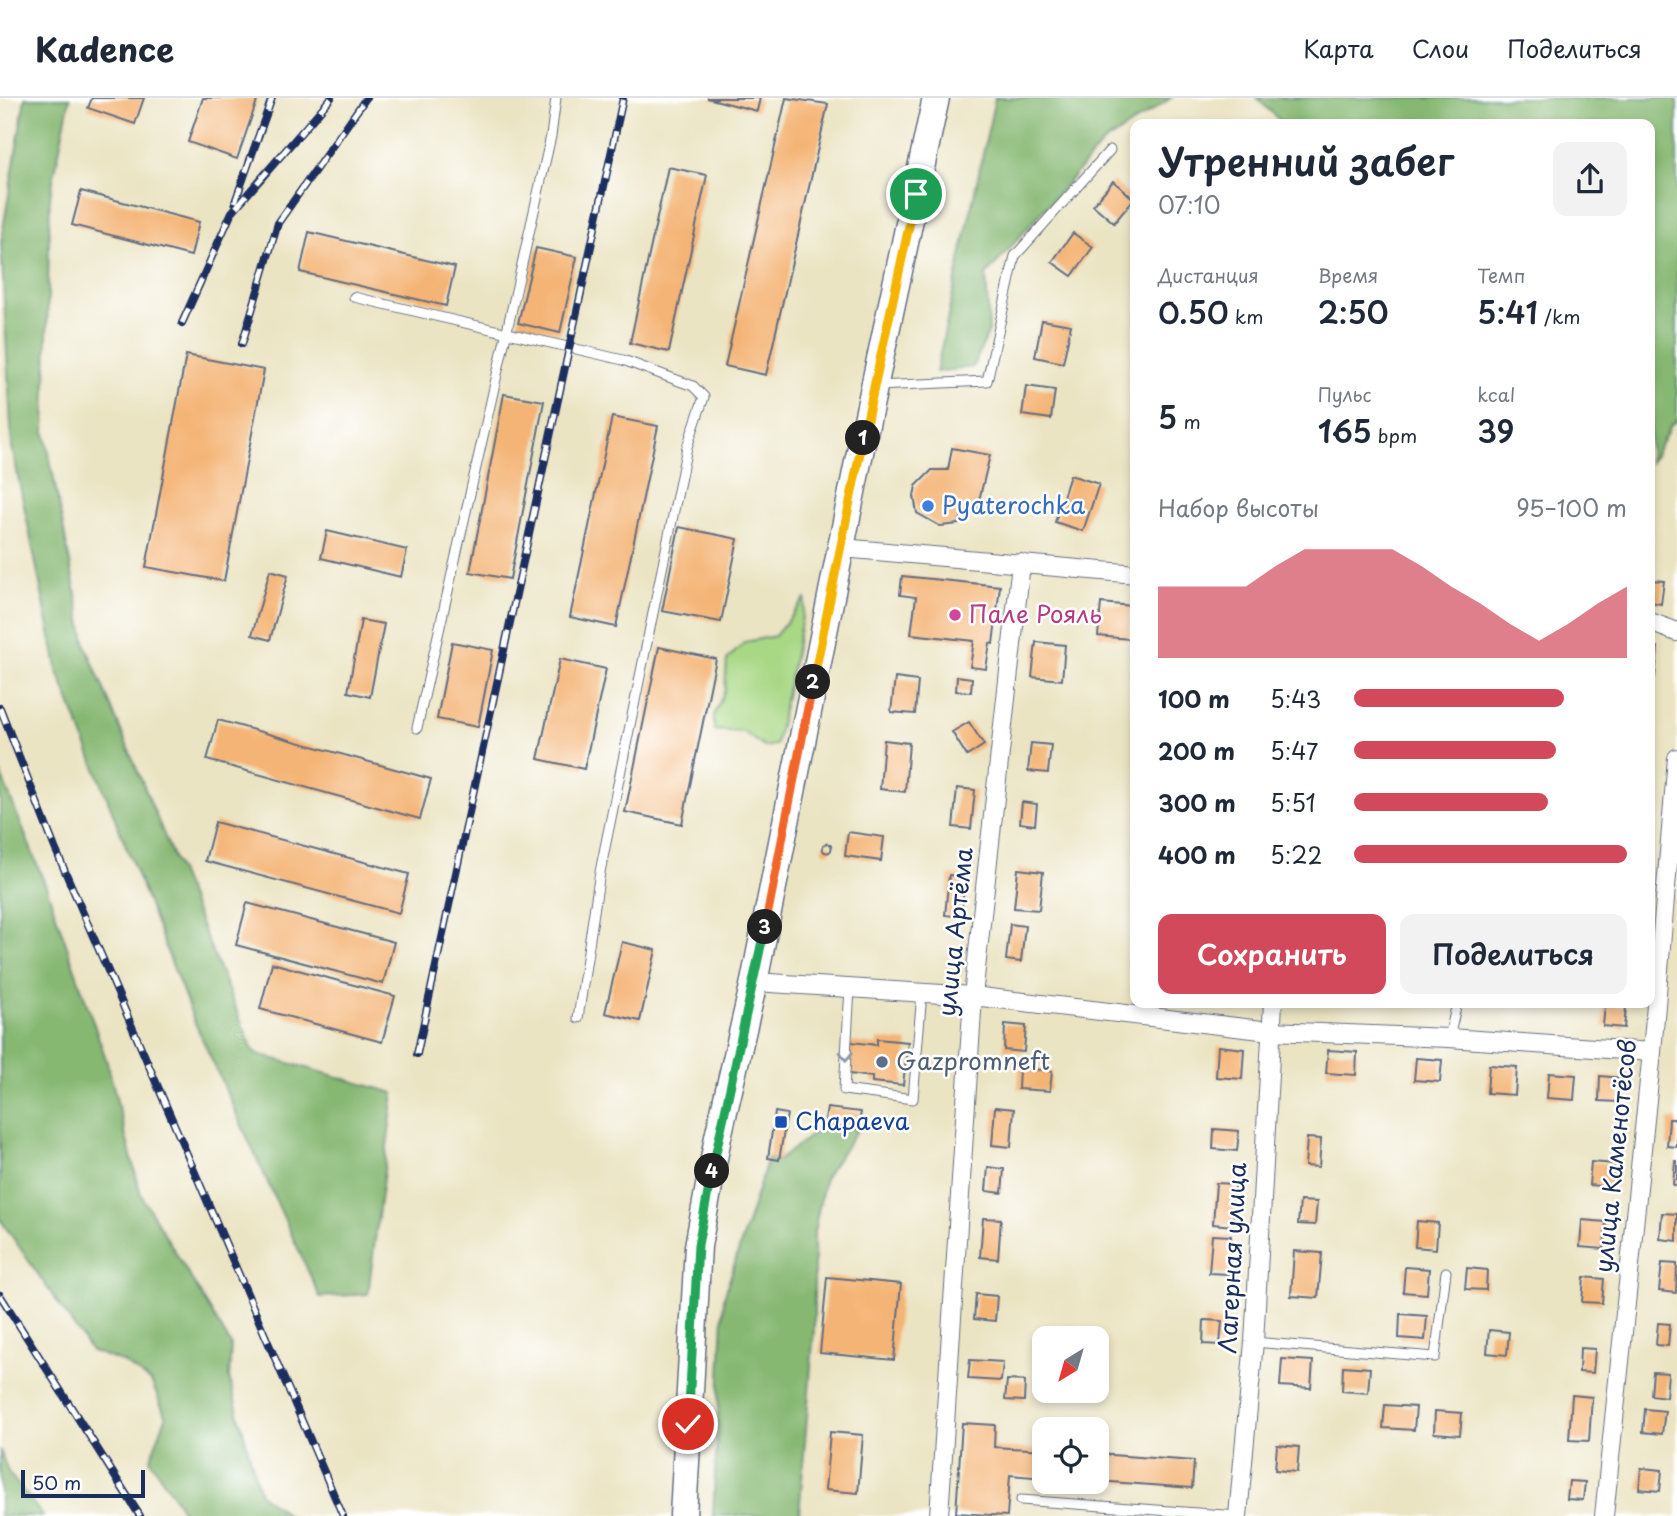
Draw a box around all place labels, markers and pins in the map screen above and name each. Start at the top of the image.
pin [886,164,946,224]
pin: 1 [846,420,880,456]
place label: Pyaterochka [942,486,1085,522]
marker: Pyaterochka [920,498,936,514]
place label: Пале Рояль [969,595,1102,631]
marker: Пале Рояль [947,607,963,623]
pin: 2 [796,664,830,700]
pin: 3 [748,910,782,944]
place label: Gazpromneft [896,1042,1050,1078]
marker: Gazpromneft [874,1054,890,1070]
place label: Chapaeva [795,1102,910,1138]
marker: Chapaeva [773,1114,789,1130]
pin: 4 [694,1154,730,1188]
pin [658,1394,718,1454]

